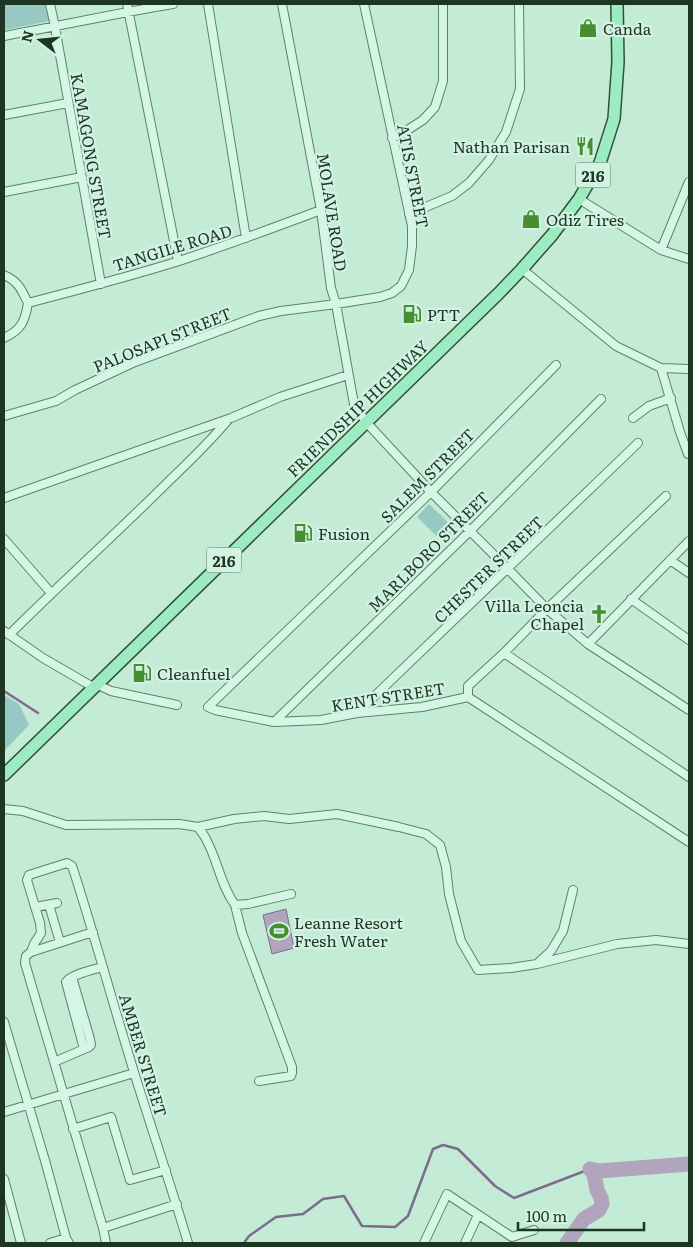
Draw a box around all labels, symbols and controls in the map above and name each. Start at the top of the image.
north arrow [15,15,65,65]
place label: Canda [603,16,652,40]
shop icon: Canda [577,17,599,39]
text: N [15,27,38,45]
street label: KAMAGONG STREET [66,71,118,241]
street label: ATIS STREET [392,122,436,230]
place label: Nathan Parisan [453,134,570,158]
restaurant icon: Nathan Parisan [574,135,596,157]
street label: MOLAVE ROAD [312,151,354,273]
road number: 216 [576,162,610,188]
place label: Odiz Tires [546,207,624,231]
shop icon: Odiz Tires [520,208,542,230]
street label: TANGILE ROAD [109,217,235,277]
street label: PALOSAPI STREET [89,300,235,378]
place label: PTT [427,302,460,326]
fuel station icon: PTT [401,303,423,325]
street label: FRIENDSHIP HIGHWAY [281,333,434,482]
street label: SALEM STREET [374,422,480,528]
street label: MARLBORO STREET [362,485,494,617]
street label: CHESTER STREET [427,510,549,628]
place label: Fusion [318,521,370,545]
fuel station icon: Fusion [292,522,314,544]
road number: 216 [206,548,242,572]
place label: Villa Leoncia Chapel [484,593,584,635]
church icon: Villa Leoncia Chapel [588,603,610,625]
place label: Cleanfuel [157,661,230,685]
fuel station icon: Cleanfuel [131,662,153,684]
street label: KENT STREET [329,675,447,717]
place label: Leanne Resort Fresh Water [294,910,404,952]
sports icon: Leanne Resort Fresh Water [268,920,290,942]
street label: AMBER STREET [114,990,174,1120]
scale bar [518,1200,644,1232]
text: 100 m [526,1204,567,1227]

